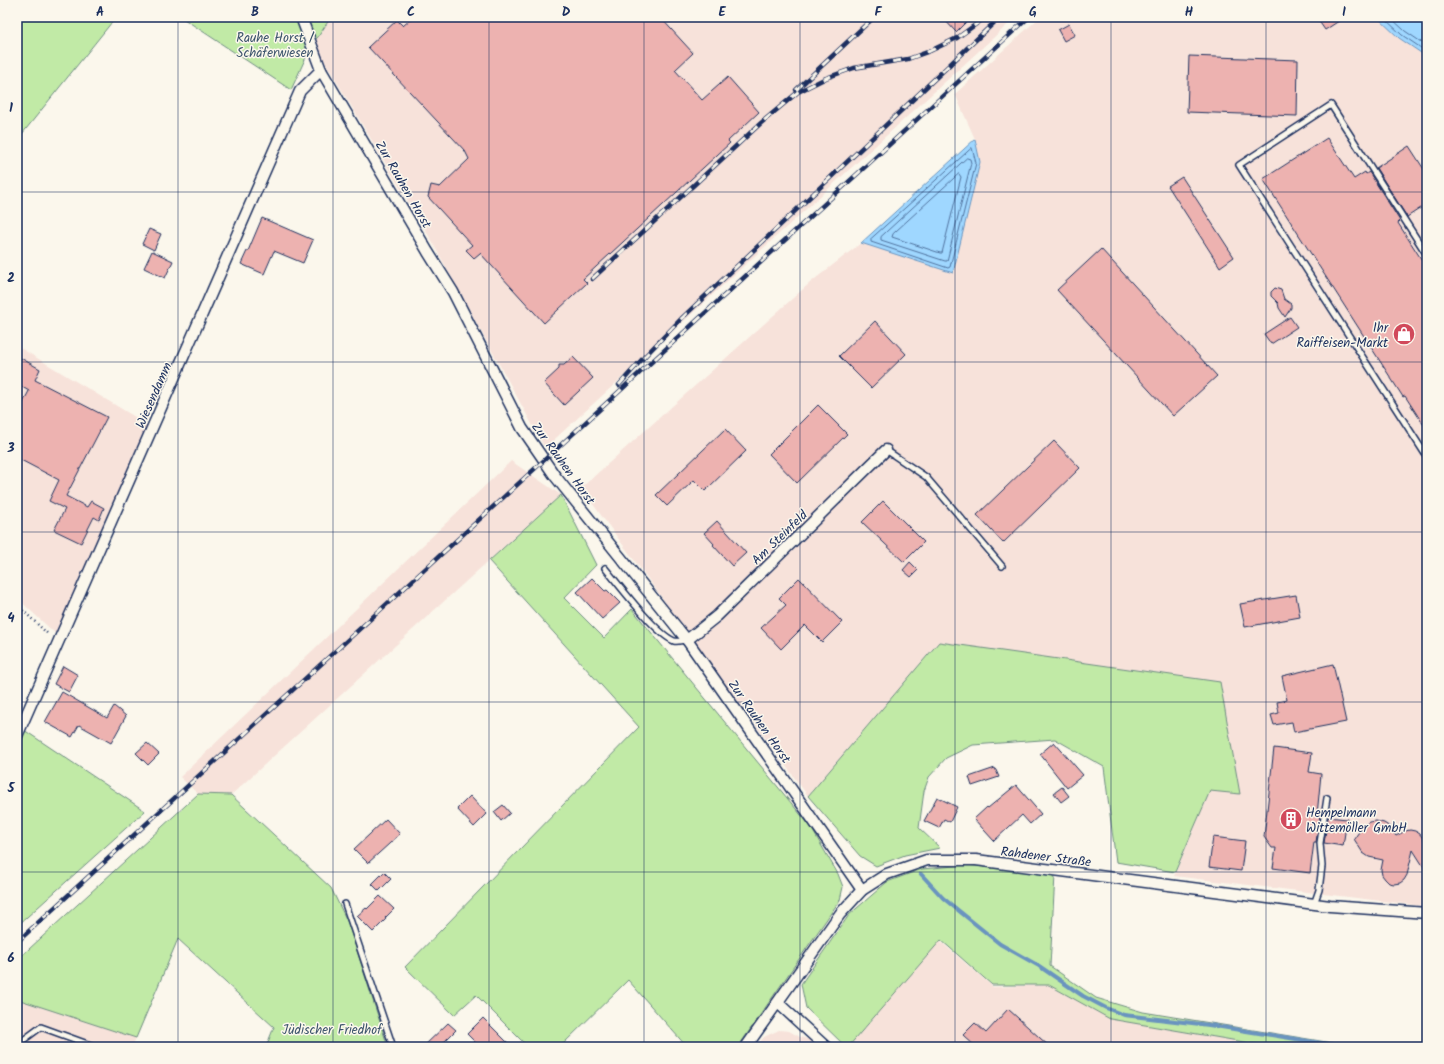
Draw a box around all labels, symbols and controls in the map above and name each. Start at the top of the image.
text: A [96,2,104,23]
text: B [251,2,259,23]
text: C [407,2,415,23]
text: D [562,2,571,23]
text: E [718,2,726,23]
text: F [874,2,882,23]
text: G [1029,2,1037,23]
text: H [1185,2,1194,23]
text: I [1342,2,1346,23]
park label: Rauhe Horst / Schäferwiesen [236,28,315,64]
text: 1 [9,98,13,119]
street label: Zur Rauhen Horst [369,137,437,233]
text: 2 [7,268,15,289]
place label: Ihr Raiffeisen-Markt [1296,318,1389,354]
shop icon: Ihr Raiffeisen-Markt [1391,321,1417,347]
street label: Wiesendamm [130,359,178,432]
street label: Zur Rauhen Horst [525,418,601,511]
text: 3 [6,438,15,459]
street label: Am Steinfeld [747,505,813,571]
text: 4 [7,608,15,629]
street label: Zur Rauhen Horst [722,676,796,769]
text: 5 [7,778,16,799]
place label: Hempelmann Wittemöller GmbH [1306,803,1407,839]
building icon: Hempelmann Wittemöller GmbH [1278,806,1304,832]
street label: Rahdener Straße [999,842,1092,873]
text: 6 [7,948,15,969]
park label: Jüdischer Friedhof [282,1020,383,1041]

